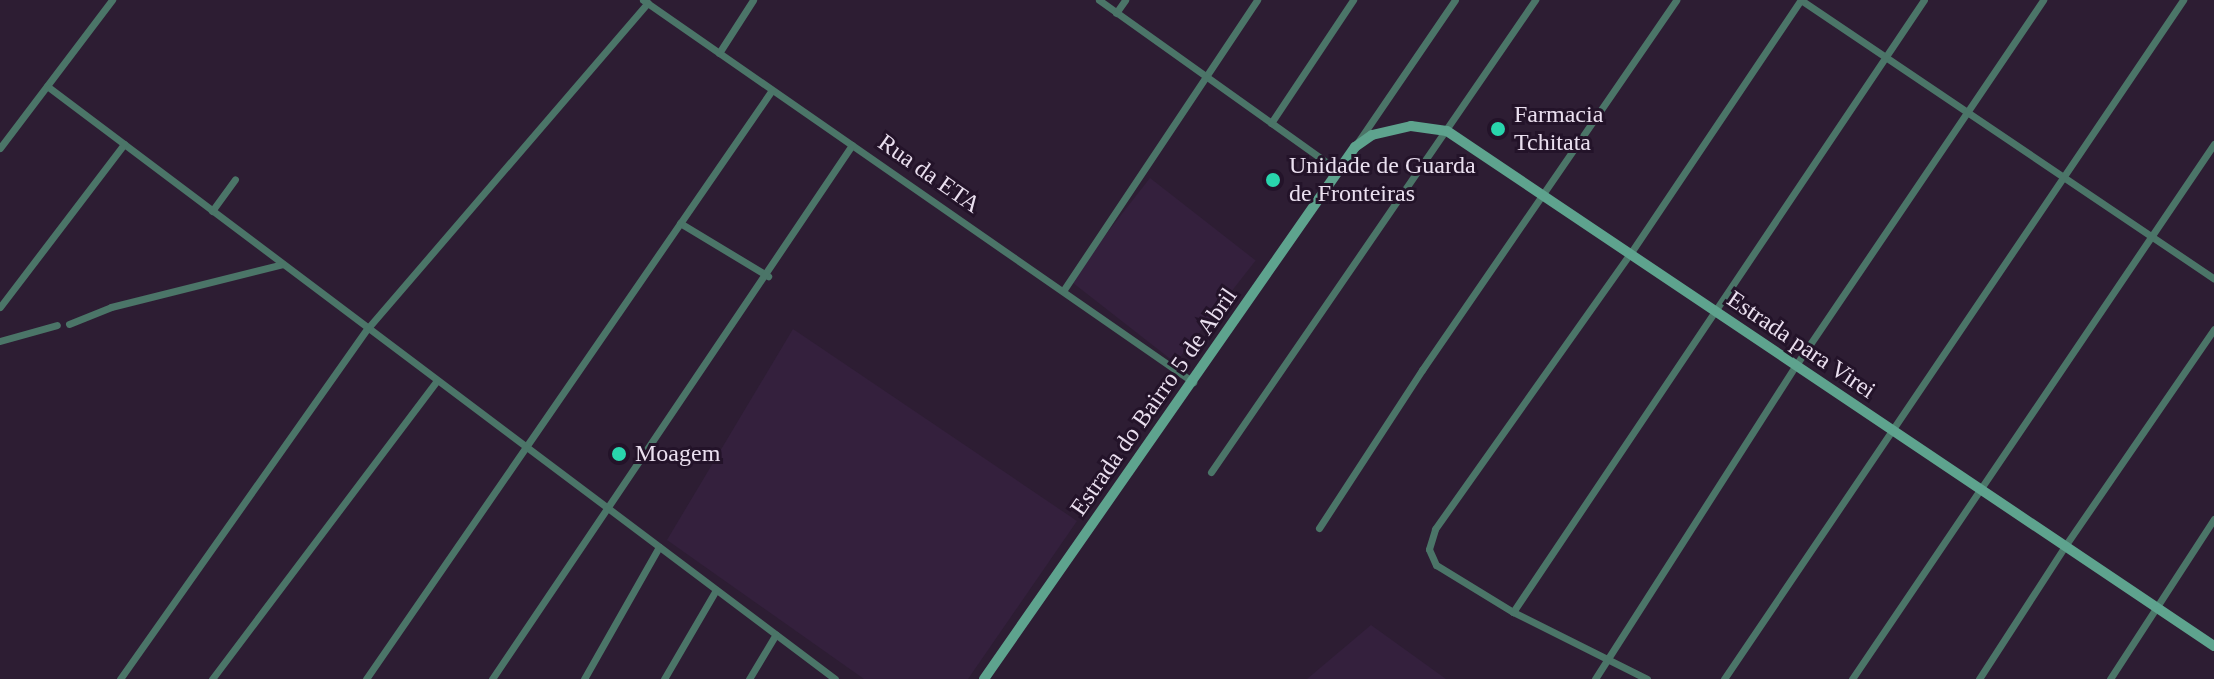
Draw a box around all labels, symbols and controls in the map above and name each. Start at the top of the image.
place label: Farmacia Tchitata [1514,101,1603,157]
marker: Farmacia Tchitata [1489,120,1507,138]
street label: Rua da ETA [872,128,986,220]
place label: Unidade de Guarda de Fronteiras [1289,152,1476,208]
marker: Unidade de Guarda de Fronteiras [1264,171,1282,189]
street label: Estrada do Bairro 5 de Abril [1064,282,1244,522]
street label: Estrada para Virei [1721,285,1881,405]
place label: Moagem [635,440,720,468]
marker: Moagem [610,445,628,463]

